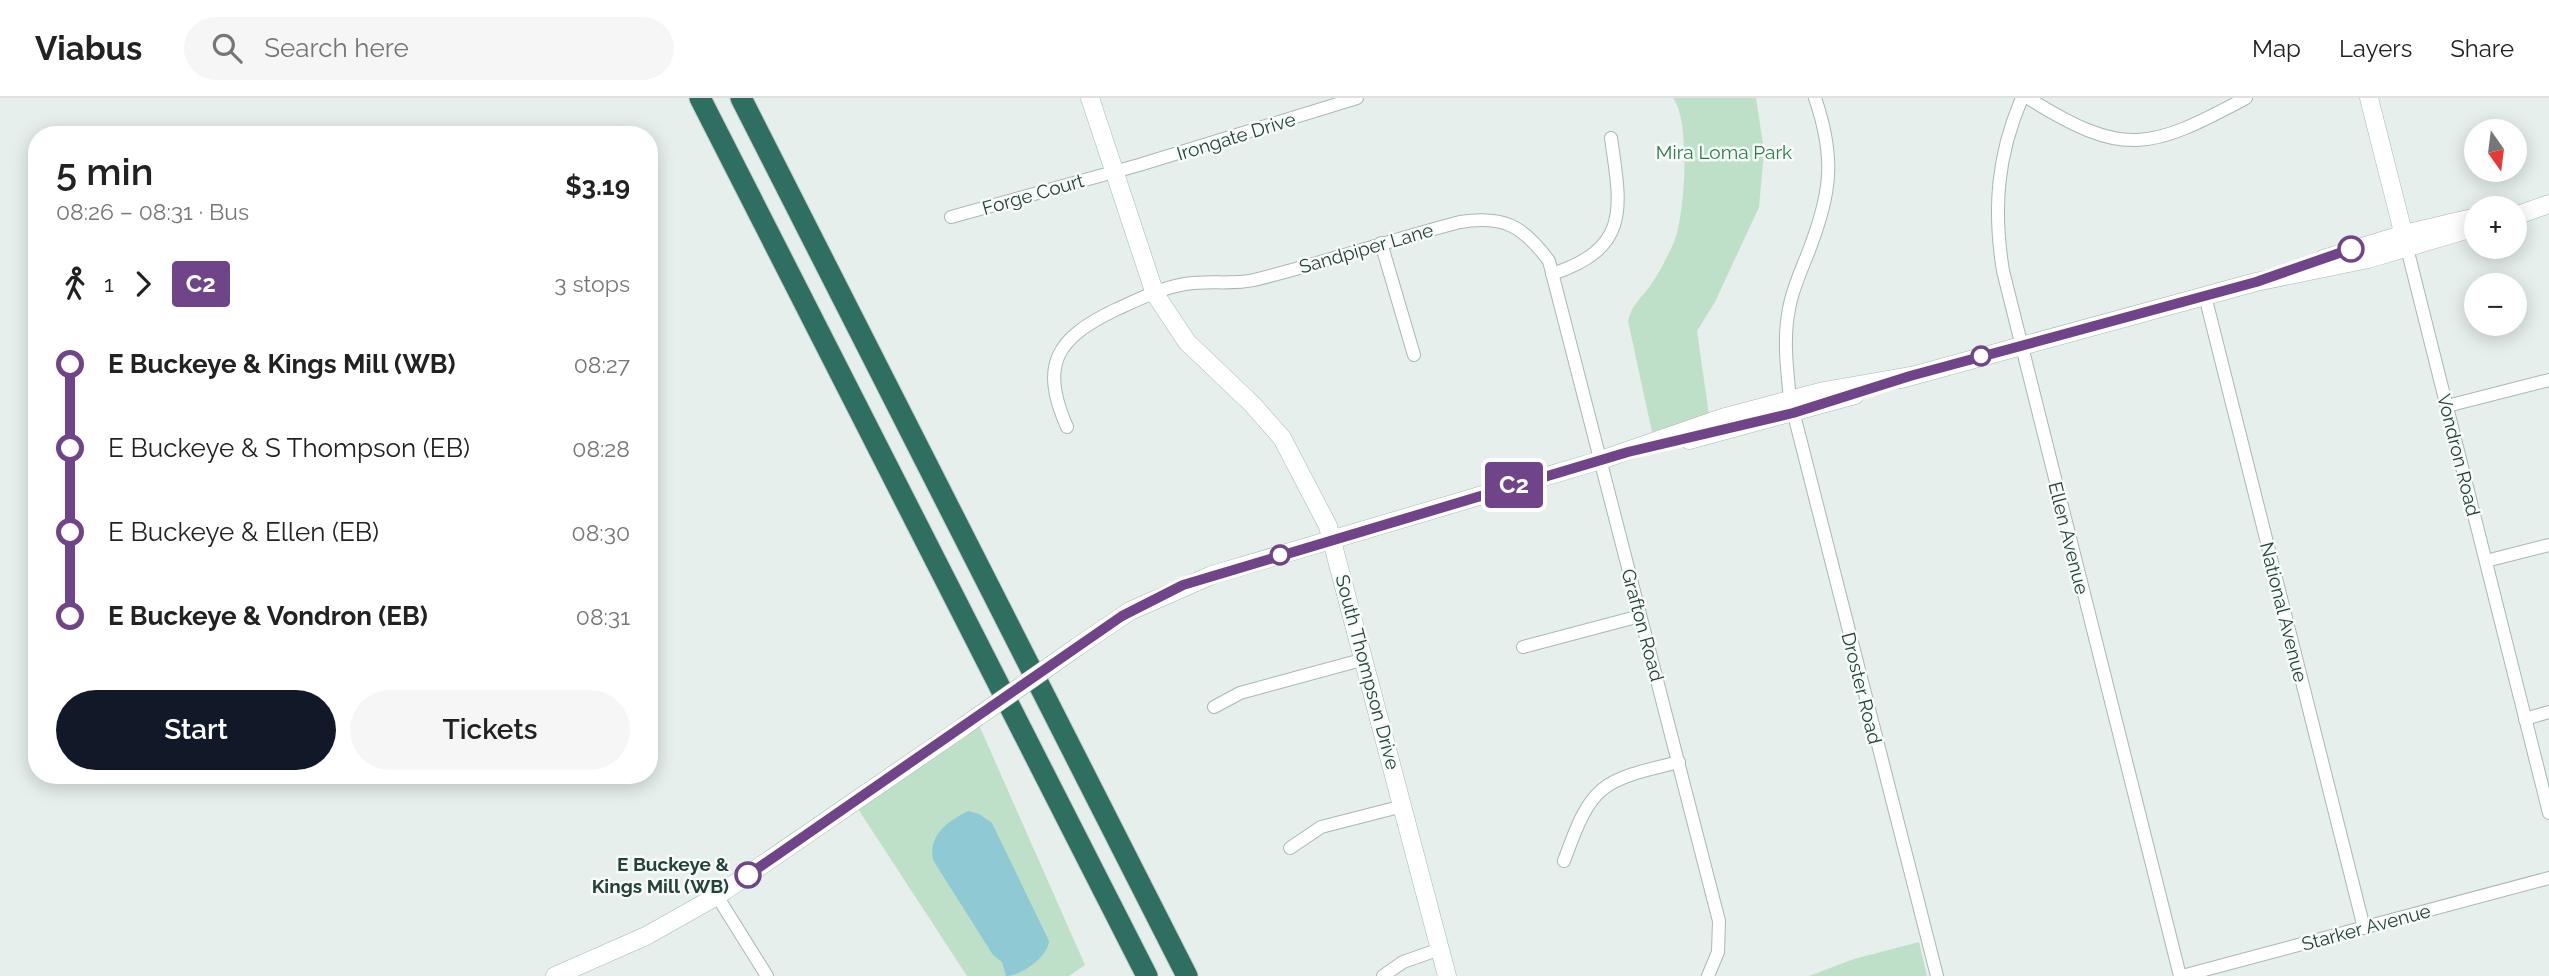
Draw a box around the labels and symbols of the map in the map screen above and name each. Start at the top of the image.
street label: Irongate Drive [1174,107,1298,165]
north arrow [2464,119,2527,182]
park label: Mira Loma Park [1656,141,1792,163]
street label: Forge Court [980,169,1087,219]
street label: Sandpiper Lane [1297,218,1435,278]
unlabelled marker [2338,236,2364,262]
unlabelled marker [1971,346,1991,366]
street label: Vondron Road [2433,392,2485,518]
line badge: C2 [1482,462,1546,508]
street label: Ellen Avenue [2044,480,2094,596]
street label: National Avenue [2256,540,2312,684]
unlabelled marker [1270,545,1290,565]
street label: Grafton Road [1617,566,1669,684]
street label: South Thompson Drive [1331,572,1405,772]
street label: Droster Road [1837,630,1887,746]
place label: E Buckeye & Kings Mill (WB) [592,853,729,897]
marker: E Buckeye & Kings Mill (WB) [735,862,761,888]
street label: Starker Avenue [2299,899,2433,955]

